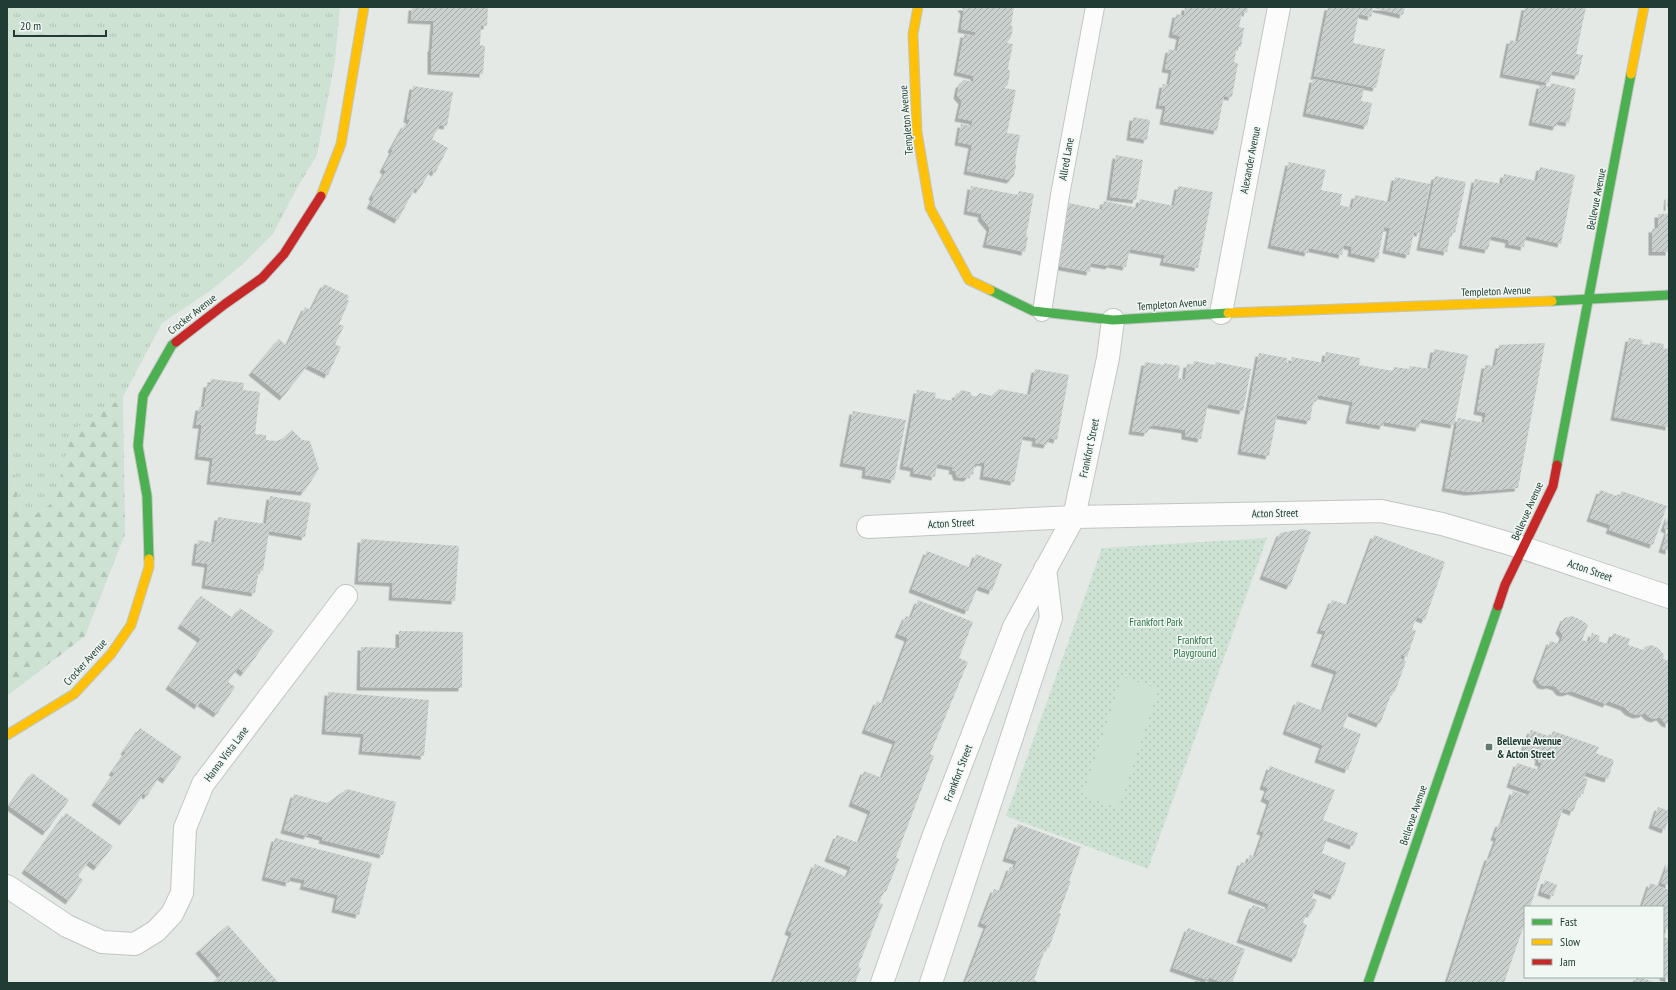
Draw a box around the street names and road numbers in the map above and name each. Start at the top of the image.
street label: Templeton Avenue [896,84,916,155]
street label: Alexander Avenue [1237,125,1263,195]
street label: Allred Lane [1055,136,1077,181]
street label: Bellevue Avenue [1583,166,1609,231]
street label: Templeton Avenue [1461,283,1532,299]
street label: Crocker Avenue [165,290,220,337]
street label: Templeton Avenue [1137,295,1208,313]
street label: Frankfort Street [1076,417,1102,479]
street label: Bellevue Avenue [1508,479,1546,542]
street label: Acton Street [1252,506,1298,520]
street label: Acton Street [927,515,975,531]
street label: Acton Street [1566,556,1614,584]
street label: Crocker Avenue [60,635,110,688]
street label: Hanna Vista Lane [201,723,252,784]
street label: Frankfort Street [941,743,975,803]
street label: Bellevue Avenue [1396,783,1430,847]

